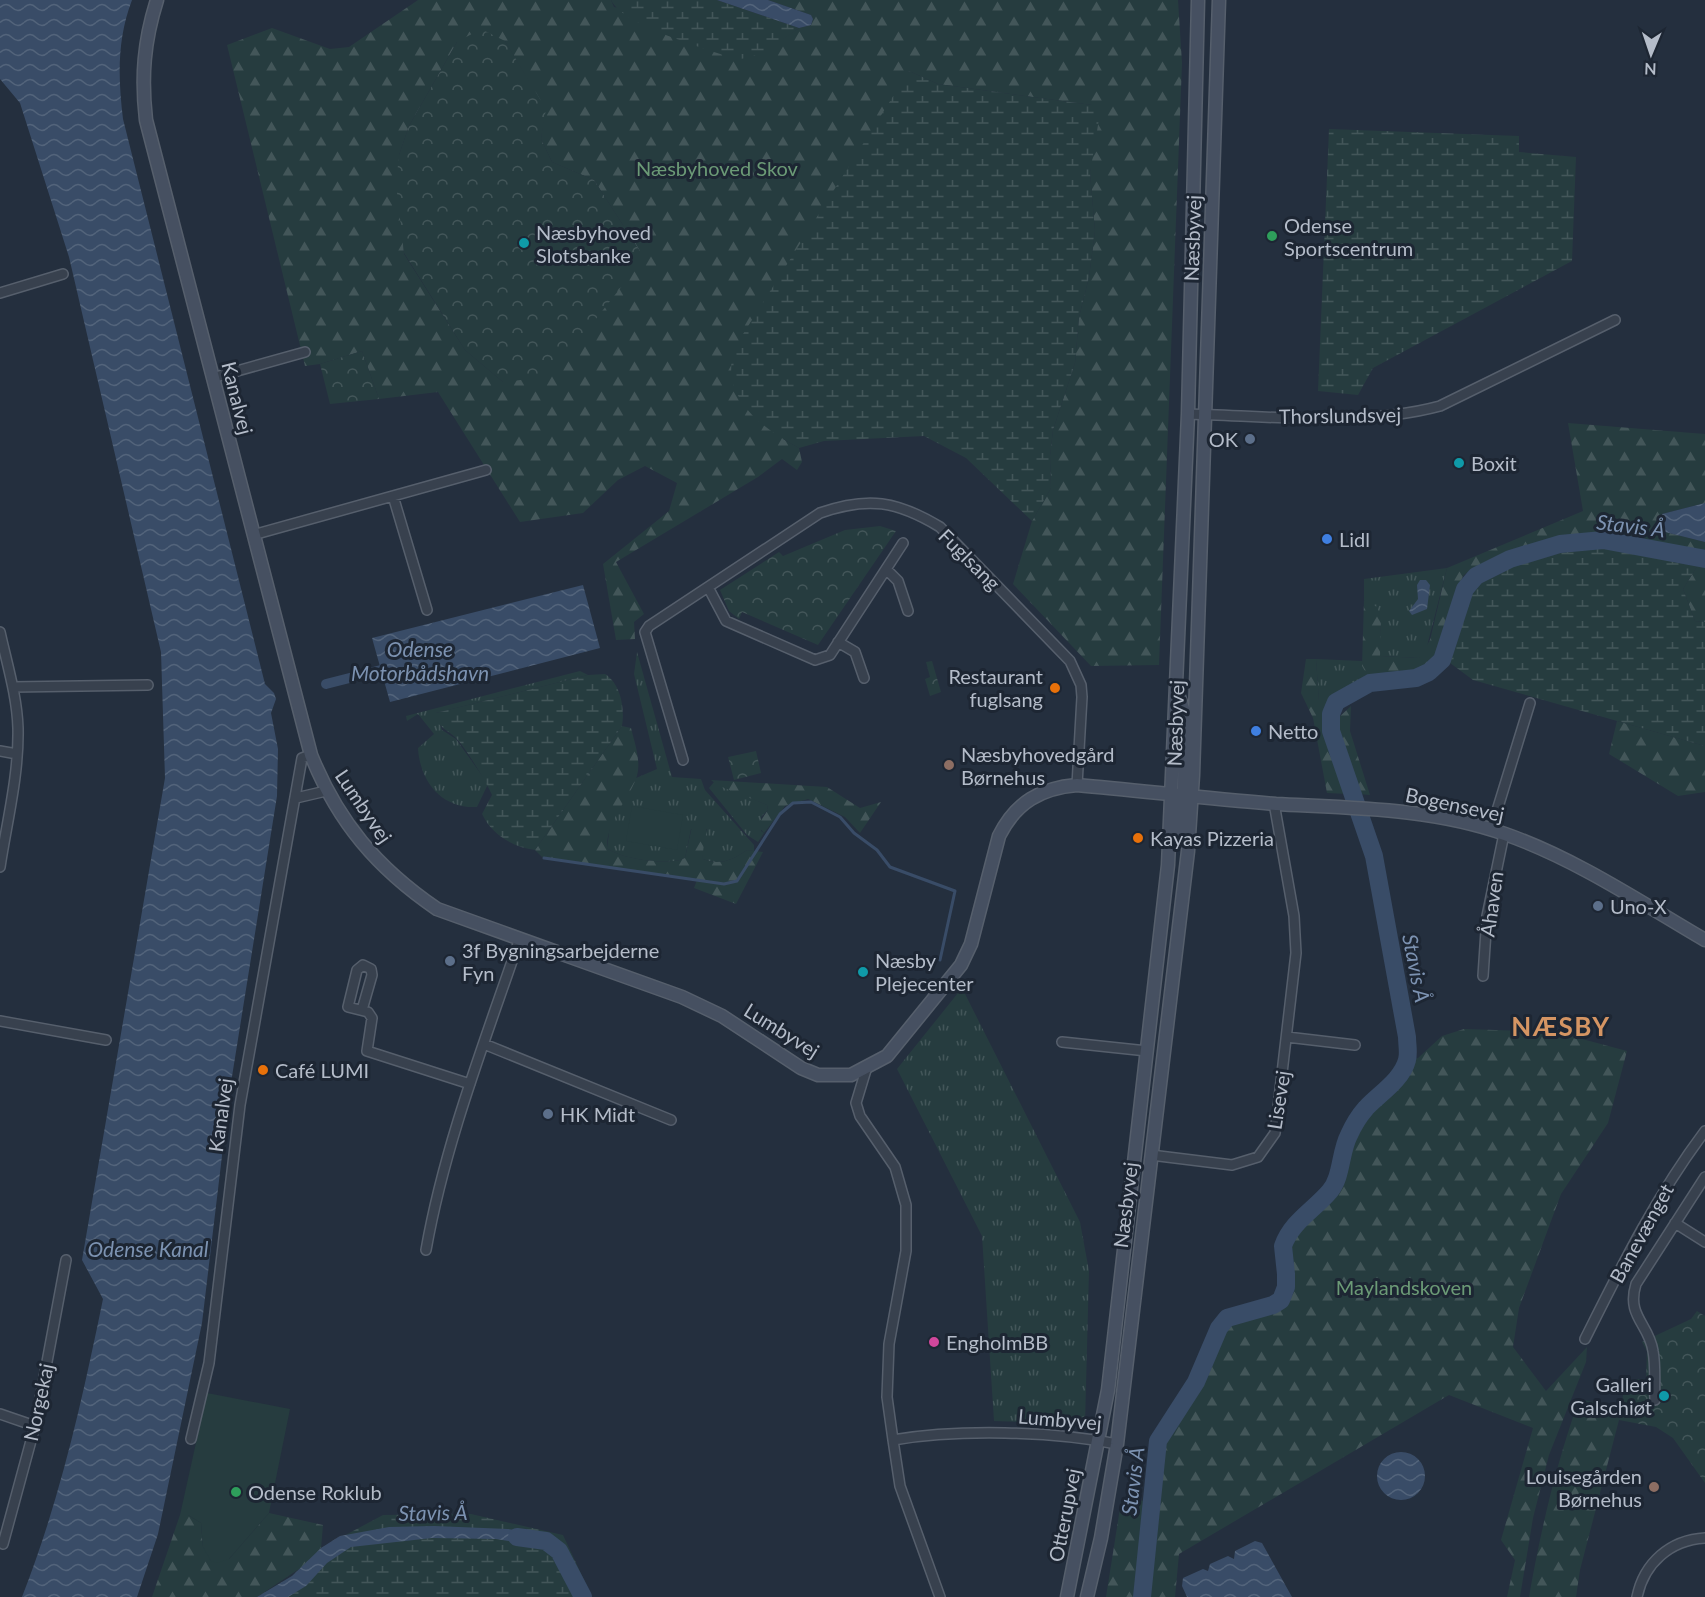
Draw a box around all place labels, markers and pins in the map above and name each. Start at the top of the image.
place label: Odense Sportscentrum [1284,213,1413,260]
place label: Næsbyhoved Slotsbanke [536,220,651,267]
marker: Odense Sportscentrum [1265,229,1279,243]
marker: Næsbyhoved Slotsbanke [517,236,531,250]
place label: OK [1209,427,1239,451]
marker: OK [1243,432,1257,446]
place label: Boxit [1471,451,1517,475]
marker: Boxit [1452,456,1466,470]
place label: Lidl [1339,527,1370,551]
marker: Lidl [1320,532,1334,546]
place label: Restaurant fuglsang [948,664,1043,711]
marker: Restaurant fuglsang [1048,681,1062,695]
place label: Netto [1268,719,1318,743]
marker: Netto [1249,724,1263,738]
place label: Næsbyhovedgård Børnehus [961,742,1114,789]
marker: Næsbyhovedgård Børnehus [942,758,956,772]
place label: Kayas Pizzeria [1150,826,1274,850]
marker: Kayas Pizzeria [1131,831,1145,845]
place label: Uno-X [1610,894,1667,918]
marker: Uno-X [1591,899,1605,913]
place label: 3f Bygningsarbejderne Fyn [462,938,659,985]
place label: Næsby Plejecenter [875,948,974,995]
marker: 3f Bygningsarbejderne Fyn [443,954,457,968]
marker: Næsby Plejecenter [856,965,870,979]
place label: Café LUMI [275,1058,369,1082]
marker: Café LUMI [256,1063,270,1077]
place label: HK Midt [560,1102,635,1126]
marker: HK Midt [541,1107,555,1121]
place label: EngholmBB [946,1330,1048,1354]
marker: EngholmBB [927,1335,941,1349]
place label: Galleri Galschiøt [1570,1372,1652,1419]
marker: Galleri Galschiøt [1657,1389,1671,1403]
place label: Louisegården Børnehus [1526,1464,1642,1511]
place label: Odense Roklub [248,1480,382,1504]
marker: Louisegården Børnehus [1647,1480,1661,1494]
marker: Odense Roklub [229,1485,243,1499]

